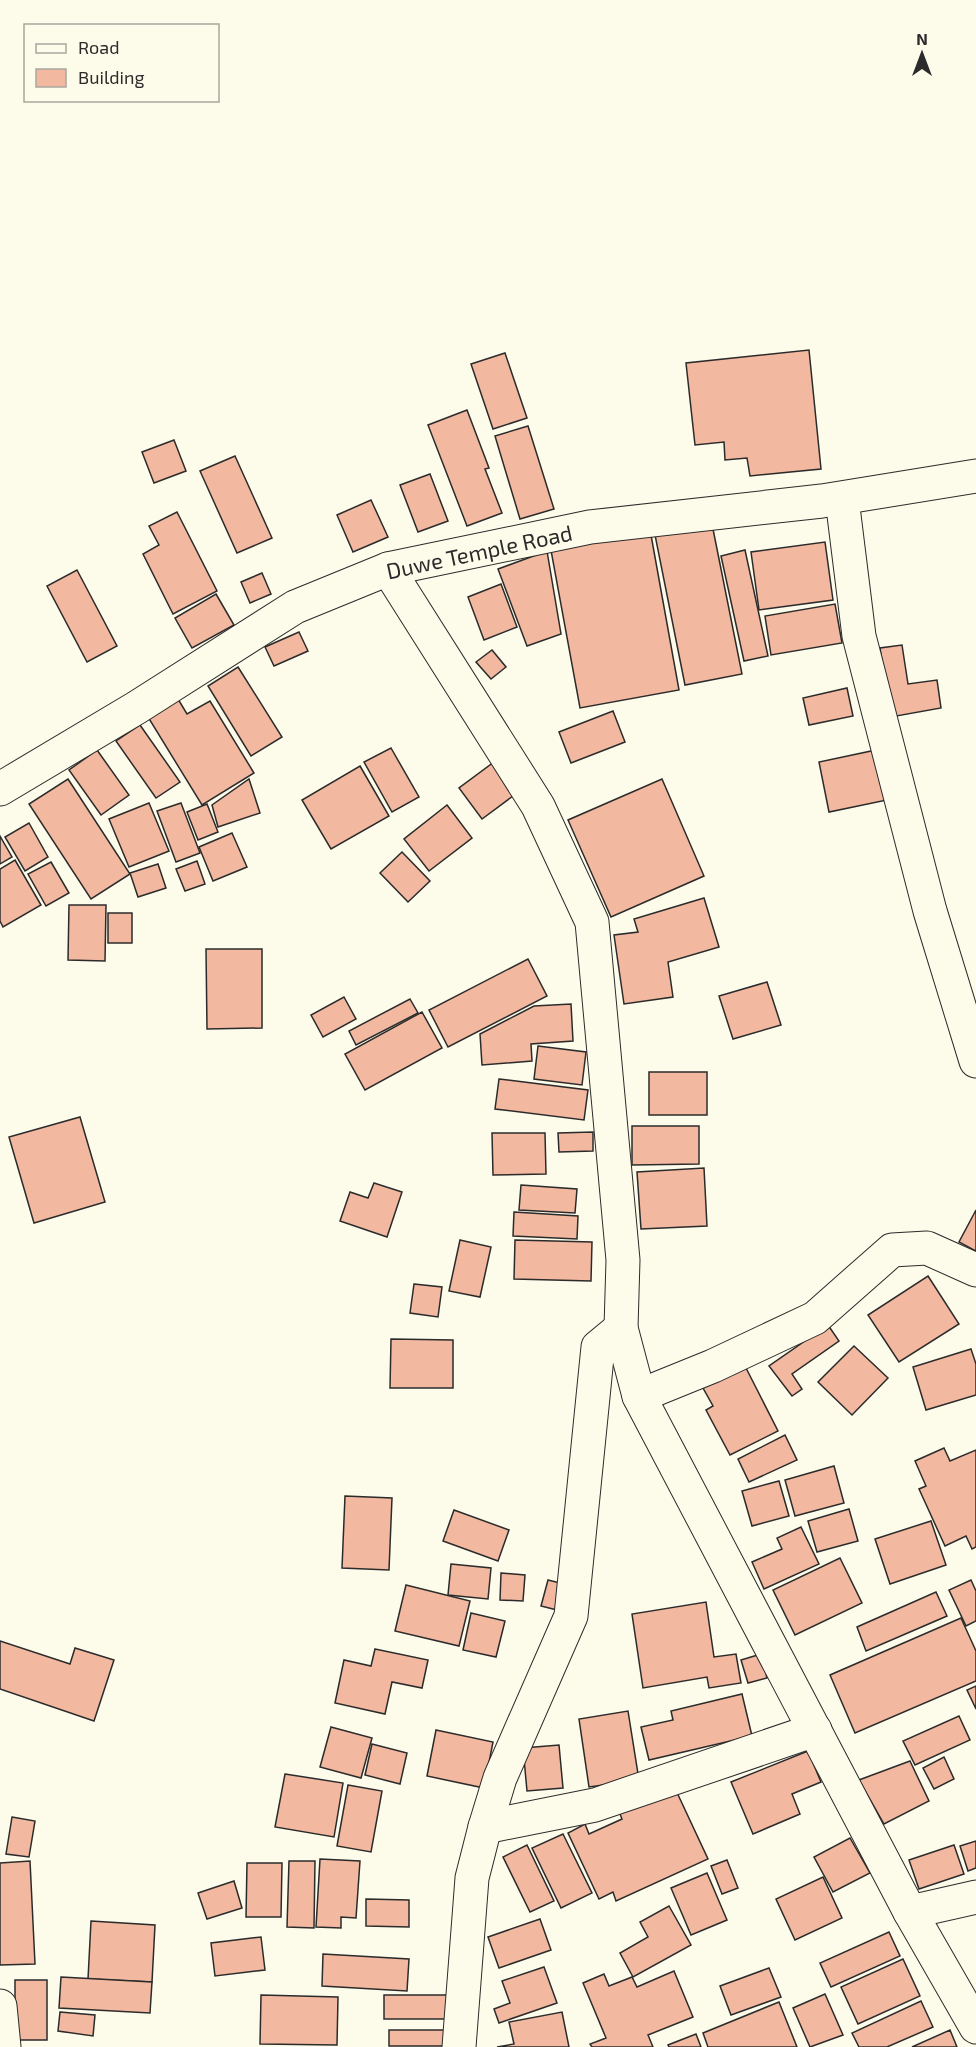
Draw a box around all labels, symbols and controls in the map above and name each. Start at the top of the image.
legend [24,24,219,102]
north arrow [892,24,952,84]
text: N [916,29,928,48]
text: Road [78,36,119,58]
text: Building [78,66,145,88]
street label: Duwe Temple Road [384,519,574,583]

